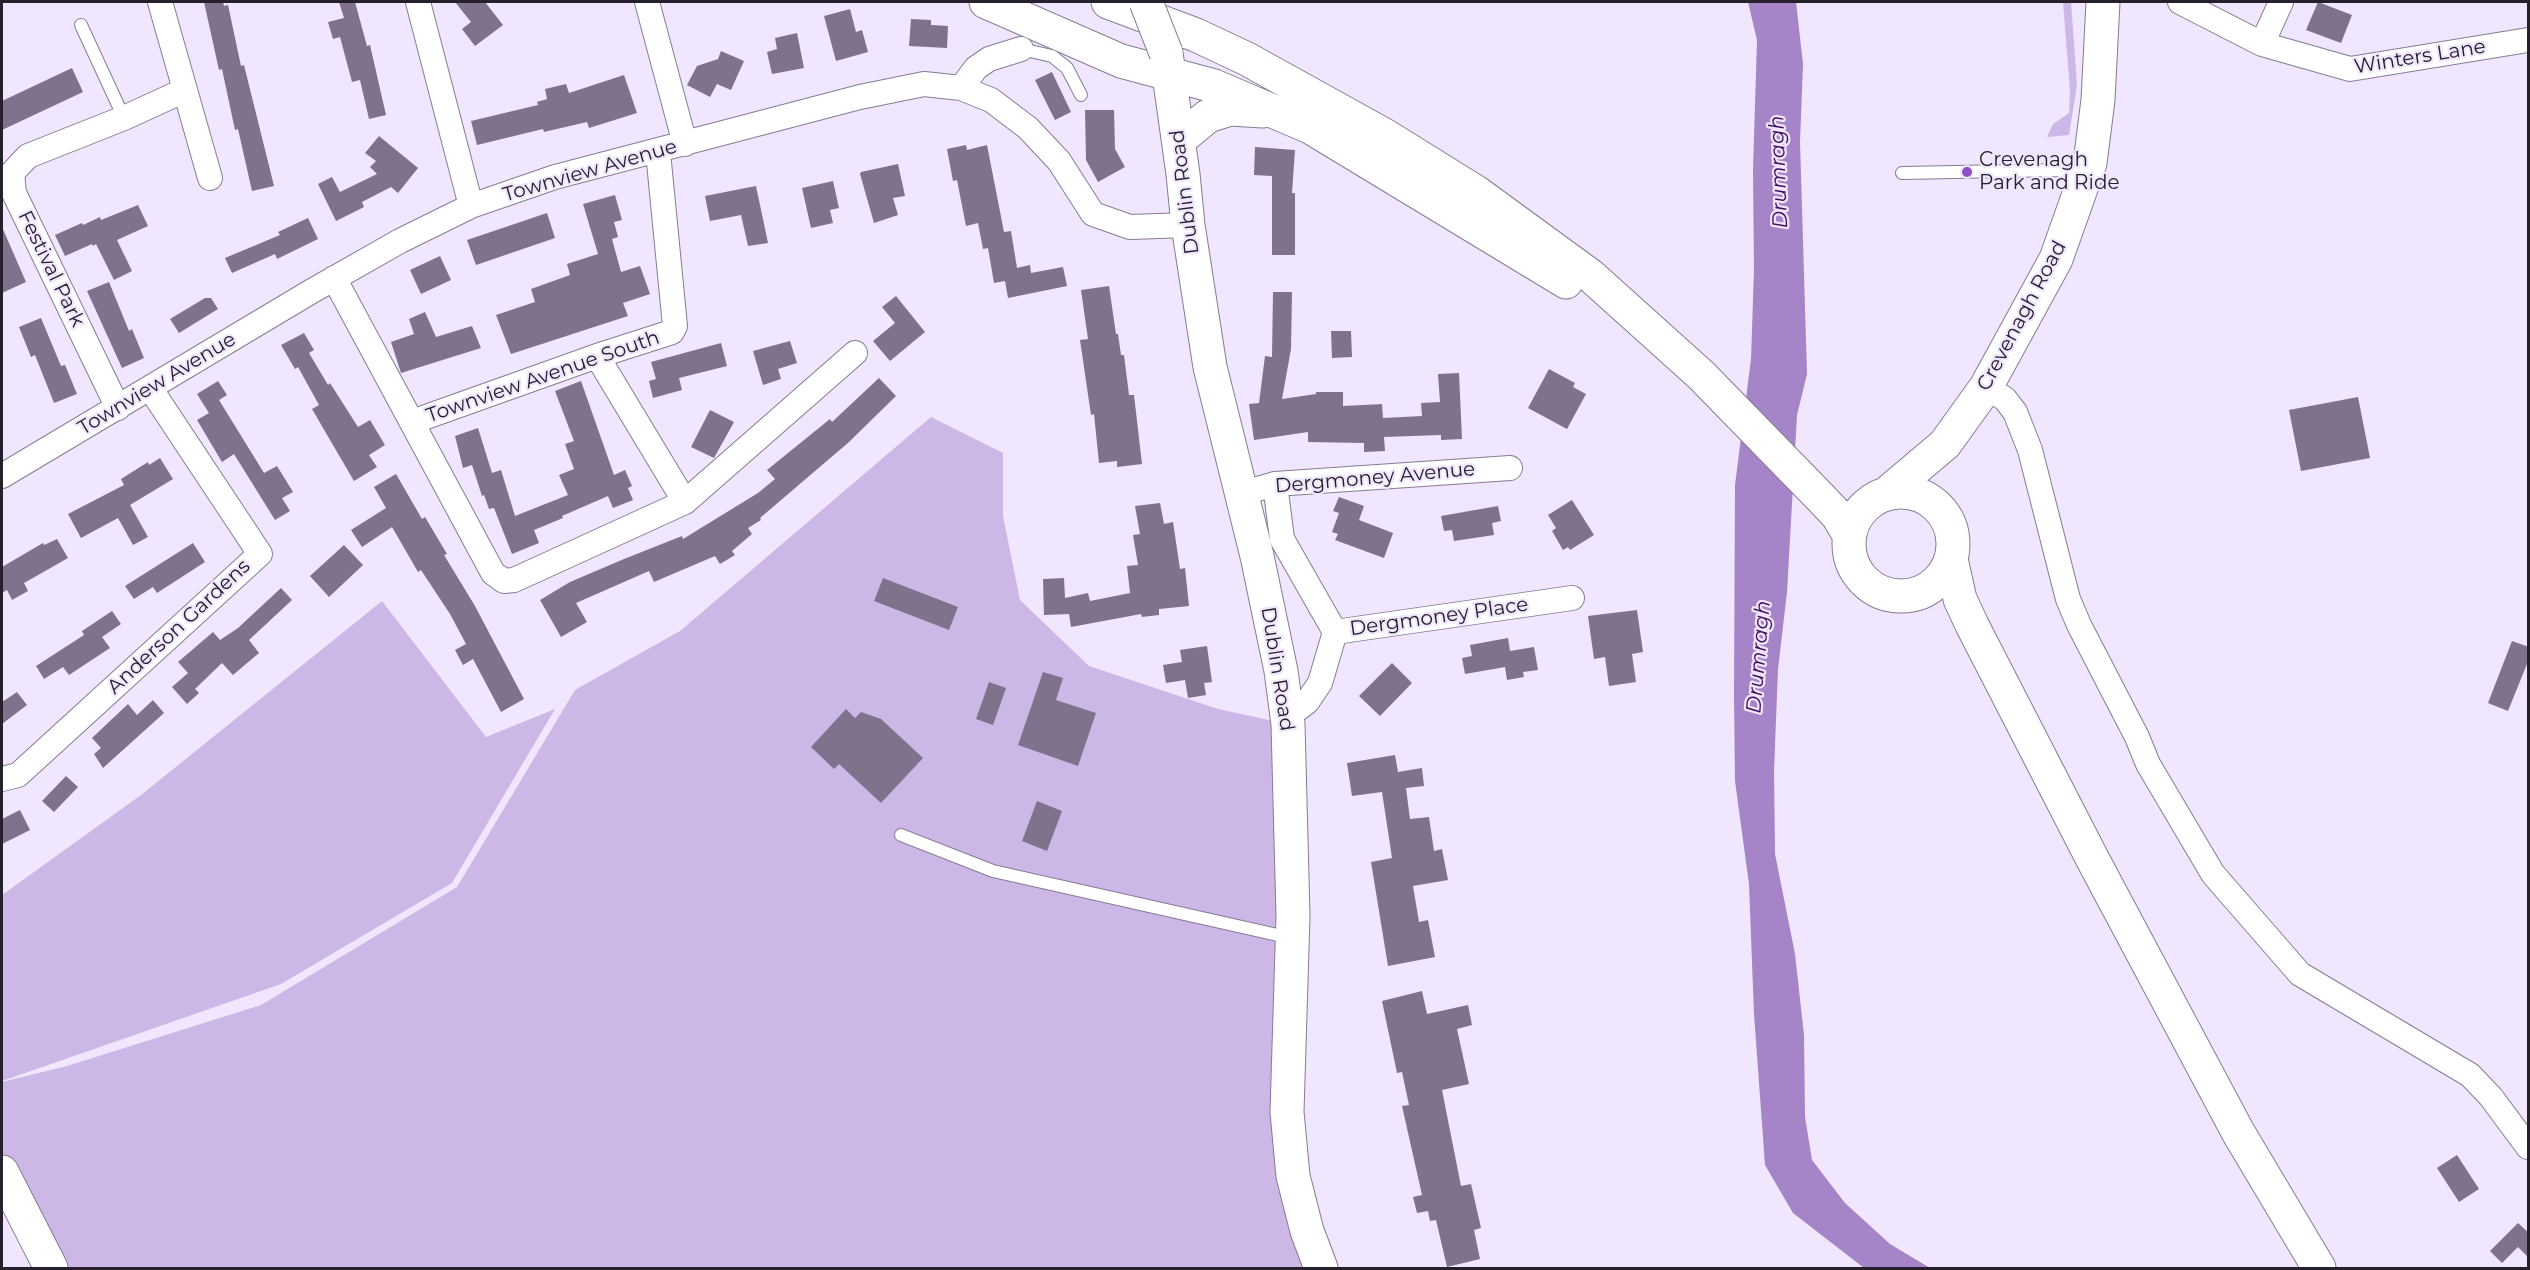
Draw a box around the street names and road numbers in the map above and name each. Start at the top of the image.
street label: Winters Lane [2353,35,2487,79]
street label: Dublin Road [1165,128,1205,256]
street label: Townview Avenue [500,135,680,207]
street label: Festival Park [13,207,89,331]
street label: Crevenagh Road [1972,237,2072,395]
street label: Townview Avenue South [423,326,663,428]
street label: Townview Avenue [74,327,240,441]
street label: Dergmoney Avenue [1274,457,1476,499]
street label: Anderson Gardens [103,555,255,699]
street label: Dergmoney Place [1348,593,1530,641]
street label: Dublin Road [1255,605,1299,733]

